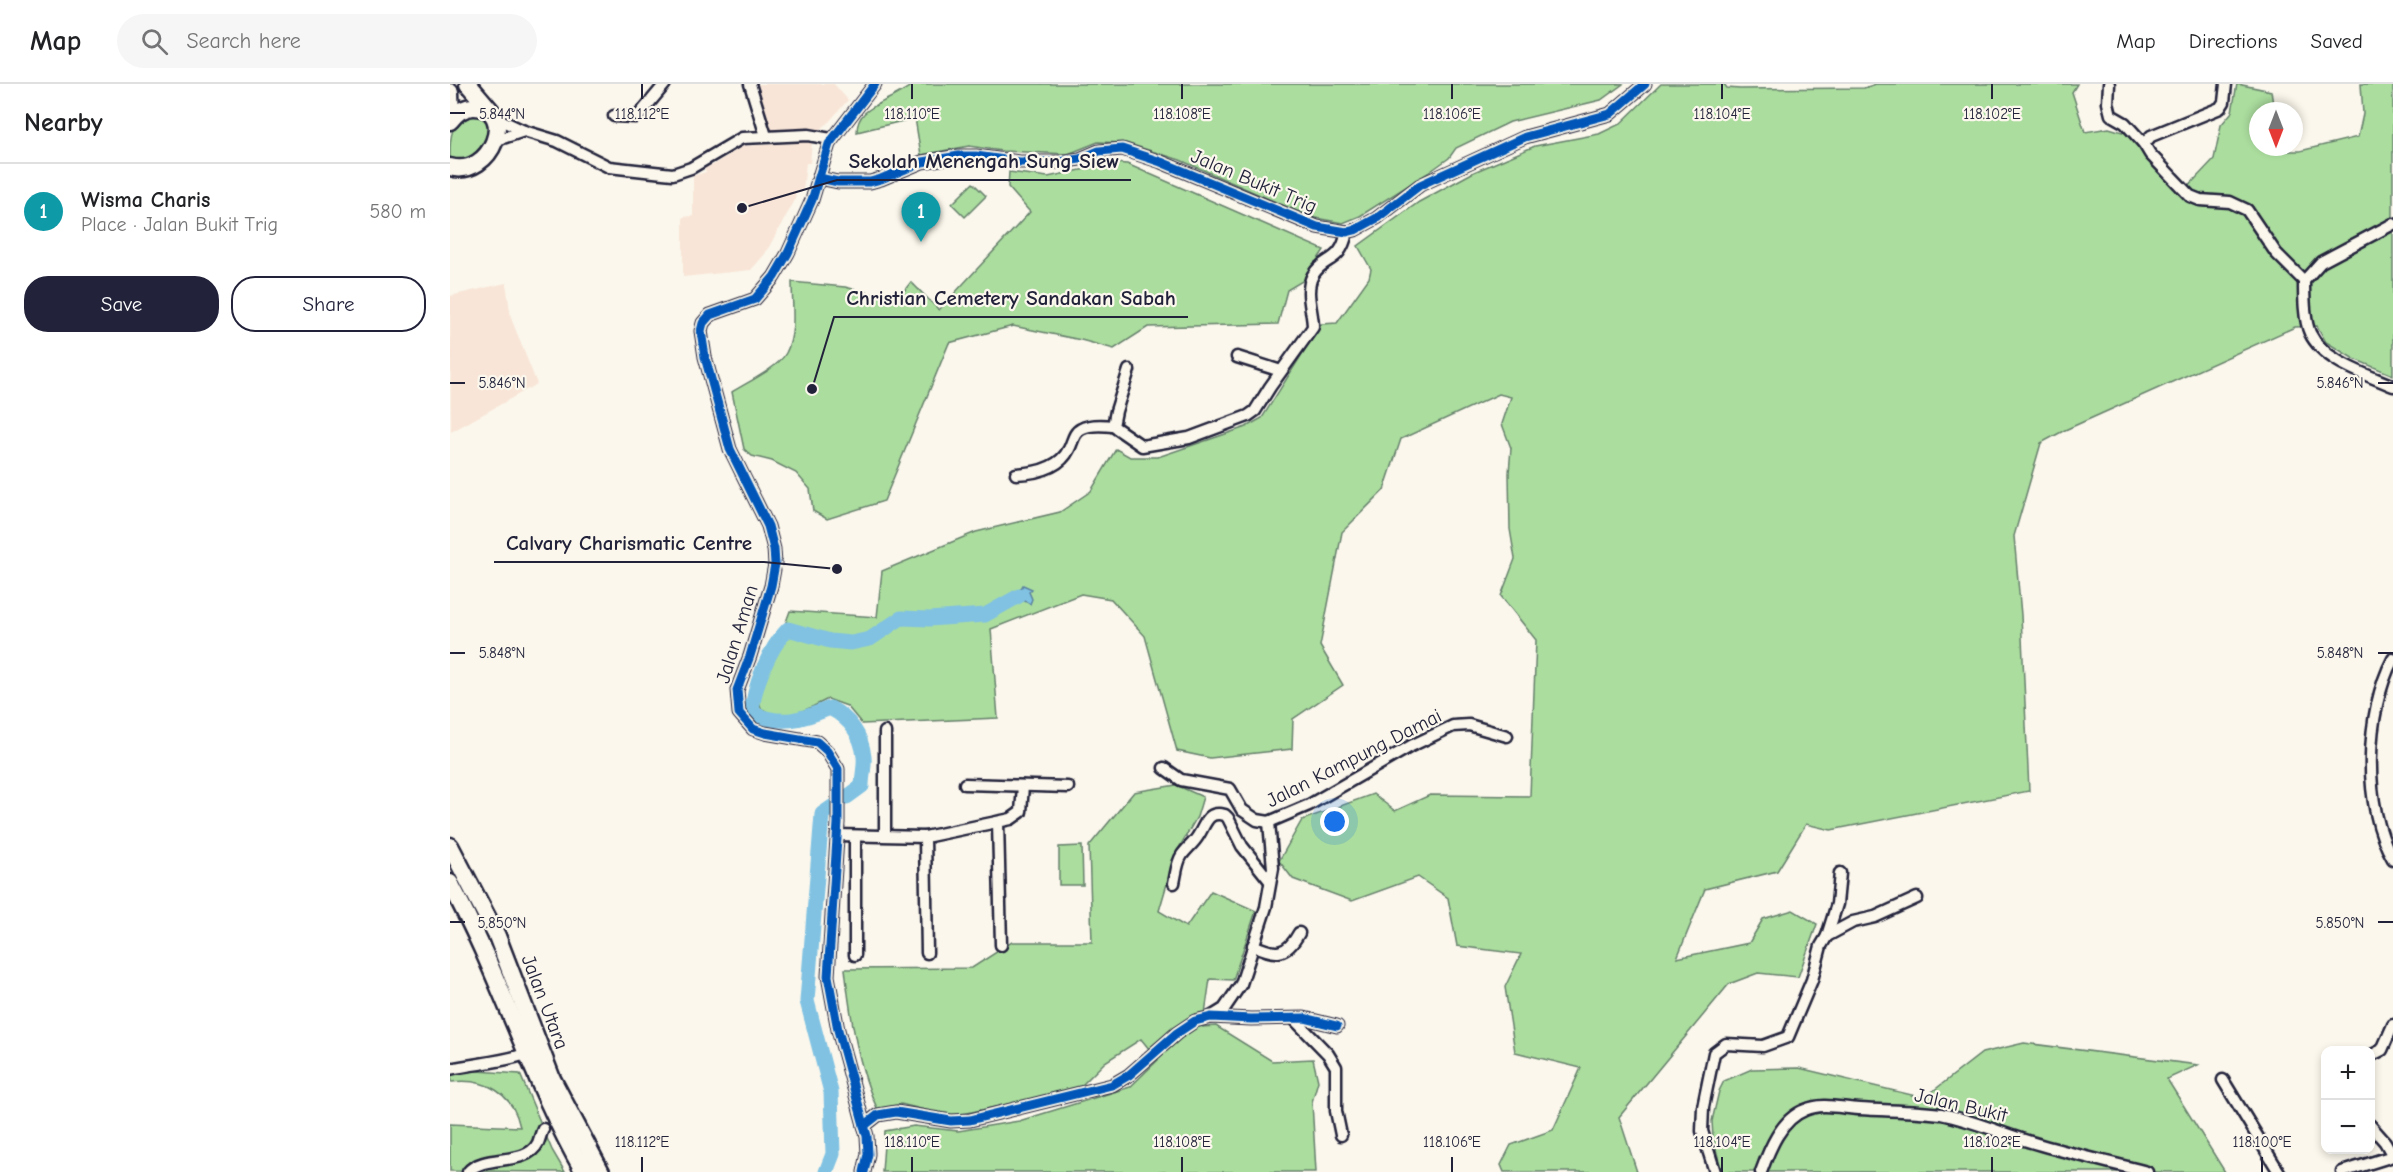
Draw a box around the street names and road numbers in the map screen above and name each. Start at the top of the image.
street label: Jalan Bukit Trig [1188,144,1320,218]
street label: Jalan Aman [711,582,763,686]
street label: Jalan Kampung Damai [1263,704,1445,812]
street label: Jalan Utara [517,952,573,1052]
street label: Jalan Bukit [1912,1083,2011,1127]

